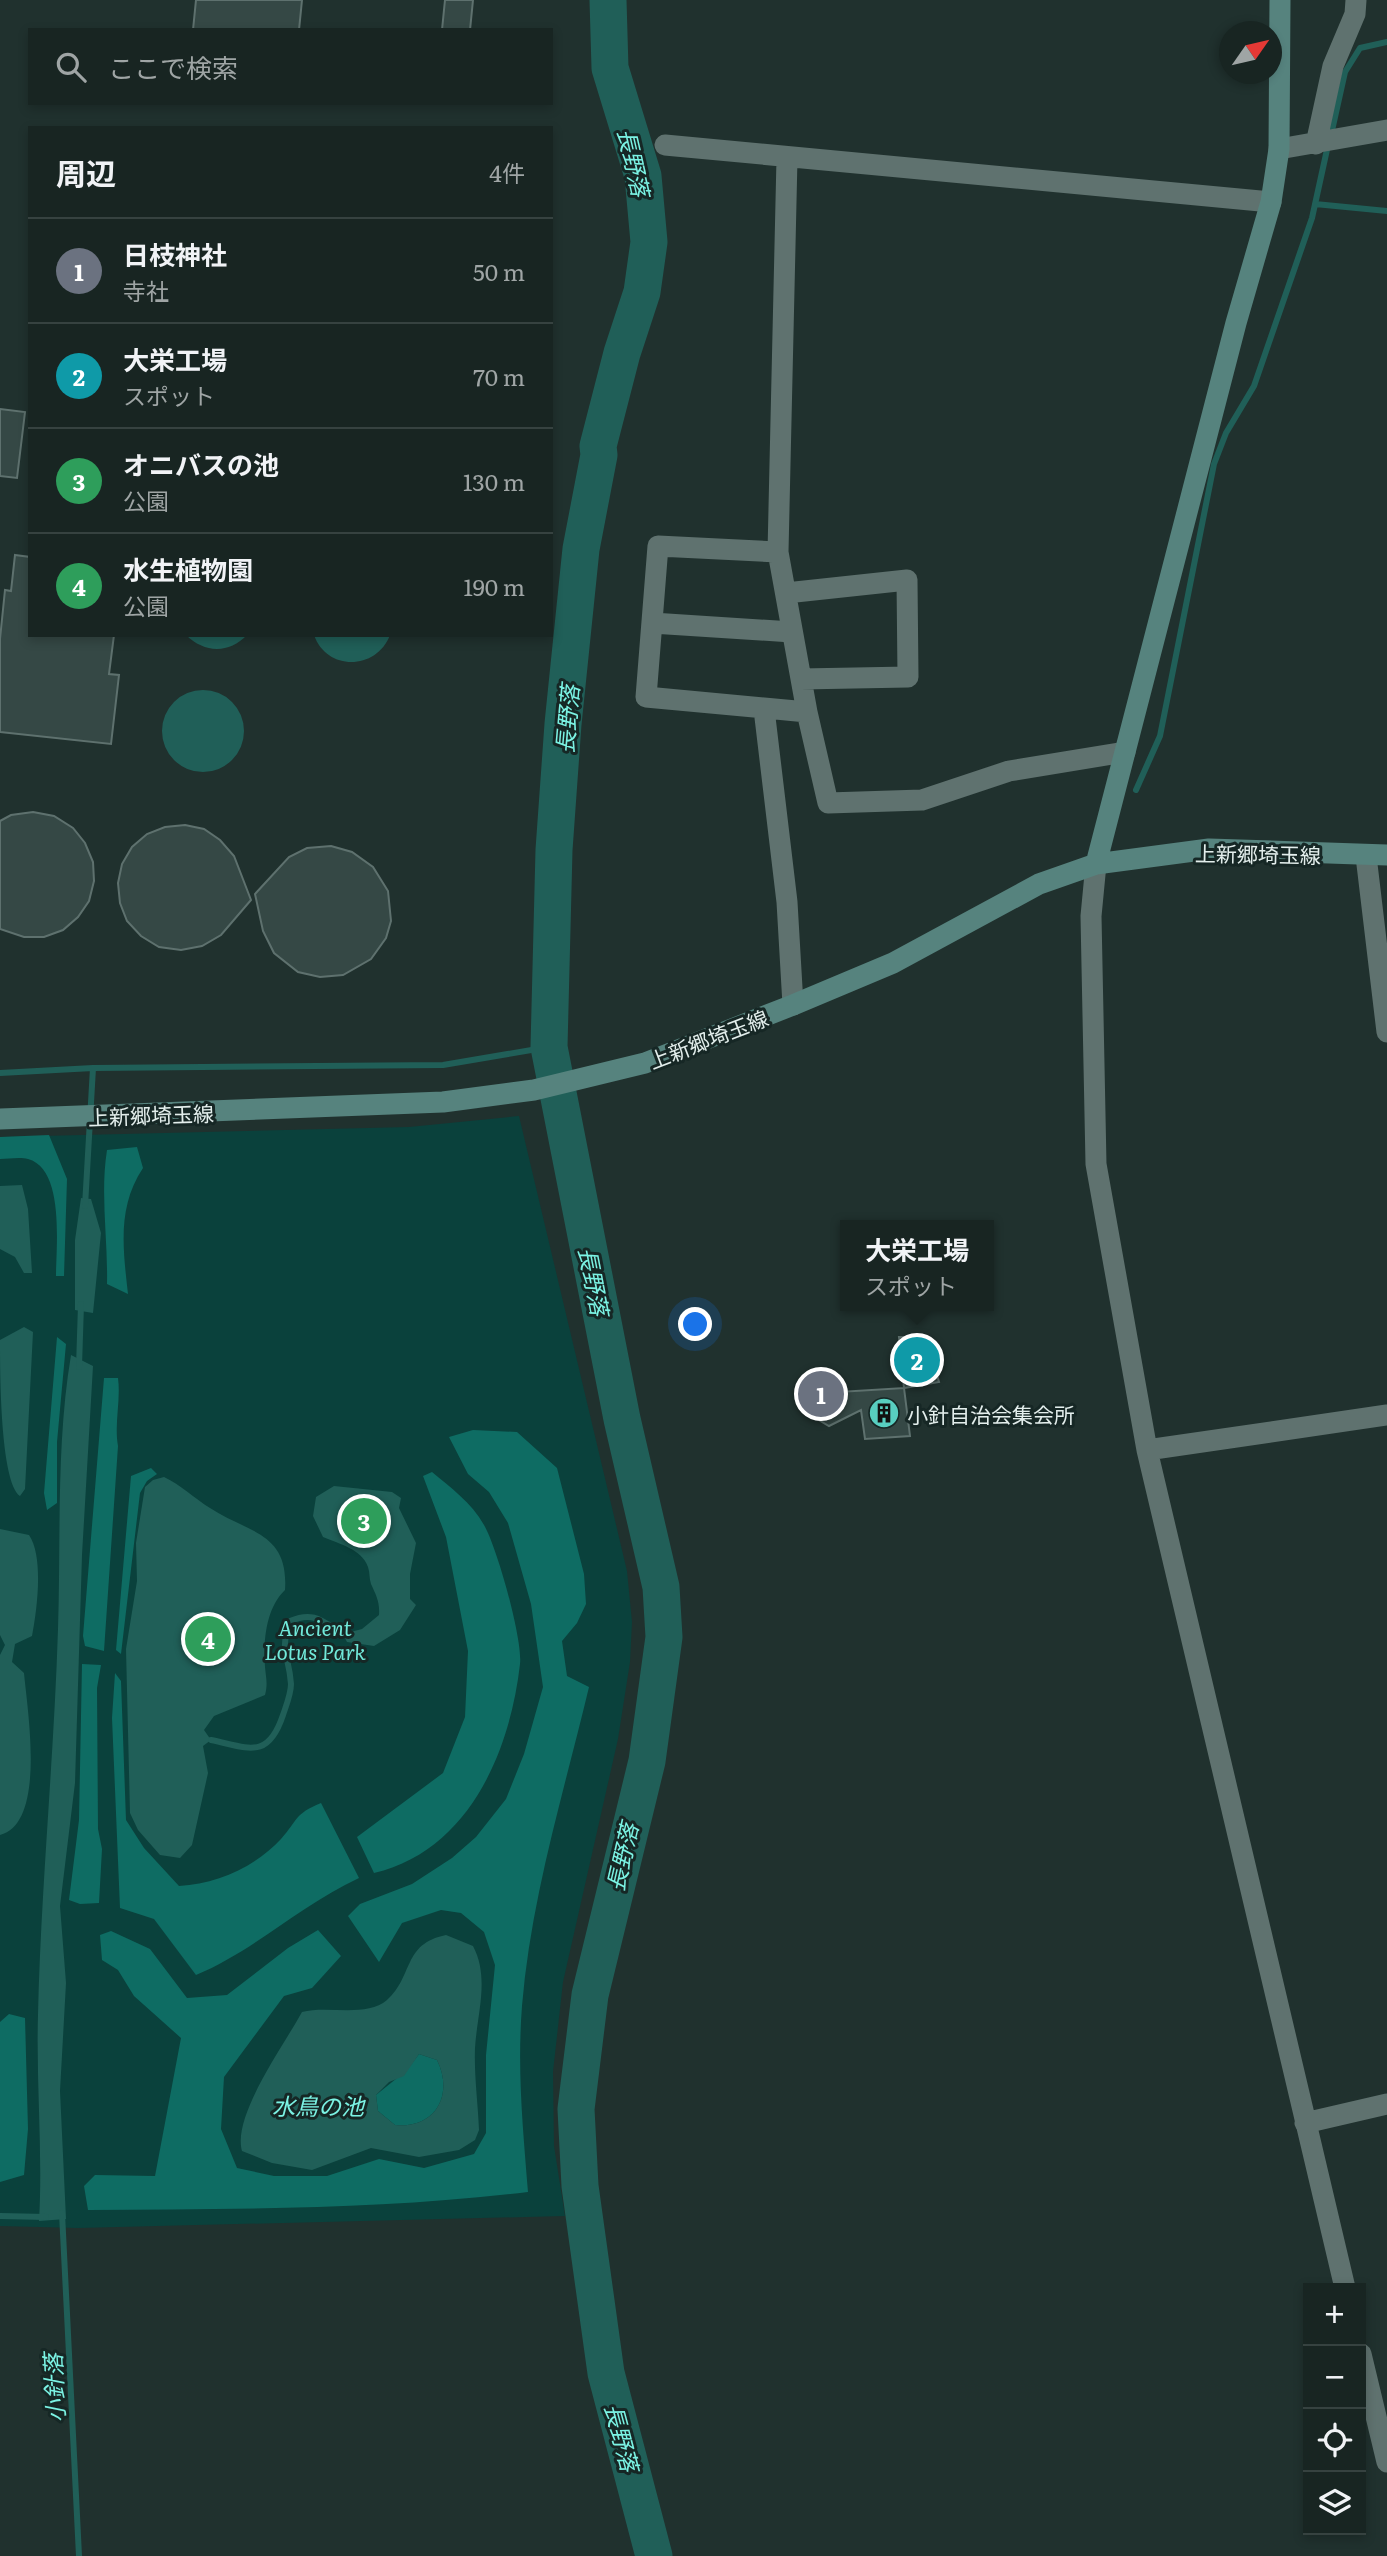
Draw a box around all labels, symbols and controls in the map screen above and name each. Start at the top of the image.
north arrow [1219,21,1282,84]
search box [28,28,553,105]
text: ここで検索 [108,47,238,86]
icon: search [52,48,90,86]
water label: 長野落 [611,125,660,203]
text: 周辺 [56,150,116,194]
text: 4件 [489,155,525,189]
text: 日枝神社 [123,234,227,273]
text: 1 [74,254,84,288]
text: 50 m [473,254,525,288]
text: 寺社 [123,273,169,307]
text: 大栄工場 [123,339,227,378]
text: 2 [73,359,85,393]
text: 70 m [473,359,525,393]
text: スポット [123,378,215,412]
text: オニバスの池 [123,444,279,483]
text: 3 [73,464,85,498]
text: 130 m [463,464,525,498]
text: 公園 [123,483,169,517]
text: 水生植物園 [123,549,253,588]
text: 4 [72,569,86,603]
text: 190 m [463,569,525,603]
text: 公園 [123,588,169,622]
water label: 長野落 [546,679,586,755]
street label: 上新郷埼玉線 [1195,836,1321,870]
street label: 上新郷埼玉線 [644,1001,772,1075]
street label: 上新郷埼玉線 [87,1096,215,1132]
popup [840,1220,994,1311]
text: 大栄工場 [865,1229,969,1268]
water label: 長野落 [572,1244,619,1322]
text: スポット [865,1268,957,1302]
your location [678,1307,712,1341]
pin: 2 [894,1334,940,1386]
pin: 1 [798,1368,844,1420]
building icon: 小針自治会集会所 [867,1396,901,1430]
place label: 小針自治会集会所 [907,1398,1075,1429]
pin: 3 [341,1495,387,1547]
park label: Ancient Lotus Park [264,1611,366,1666]
pin: 4 [185,1613,231,1665]
water label: 長野落 [597,1816,646,1894]
water label: 水鳥の池 [272,2088,366,2122]
map controls [1303,2283,1366,2535]
button: + [1303,2283,1366,2346]
button: − [1303,2346,1366,2409]
water label: 小針落 [34,2349,72,2423]
water label: 長野落 [598,2399,649,2479]
button: locate [1303,2409,1366,2472]
button: layers [1303,2472,1366,2535]

